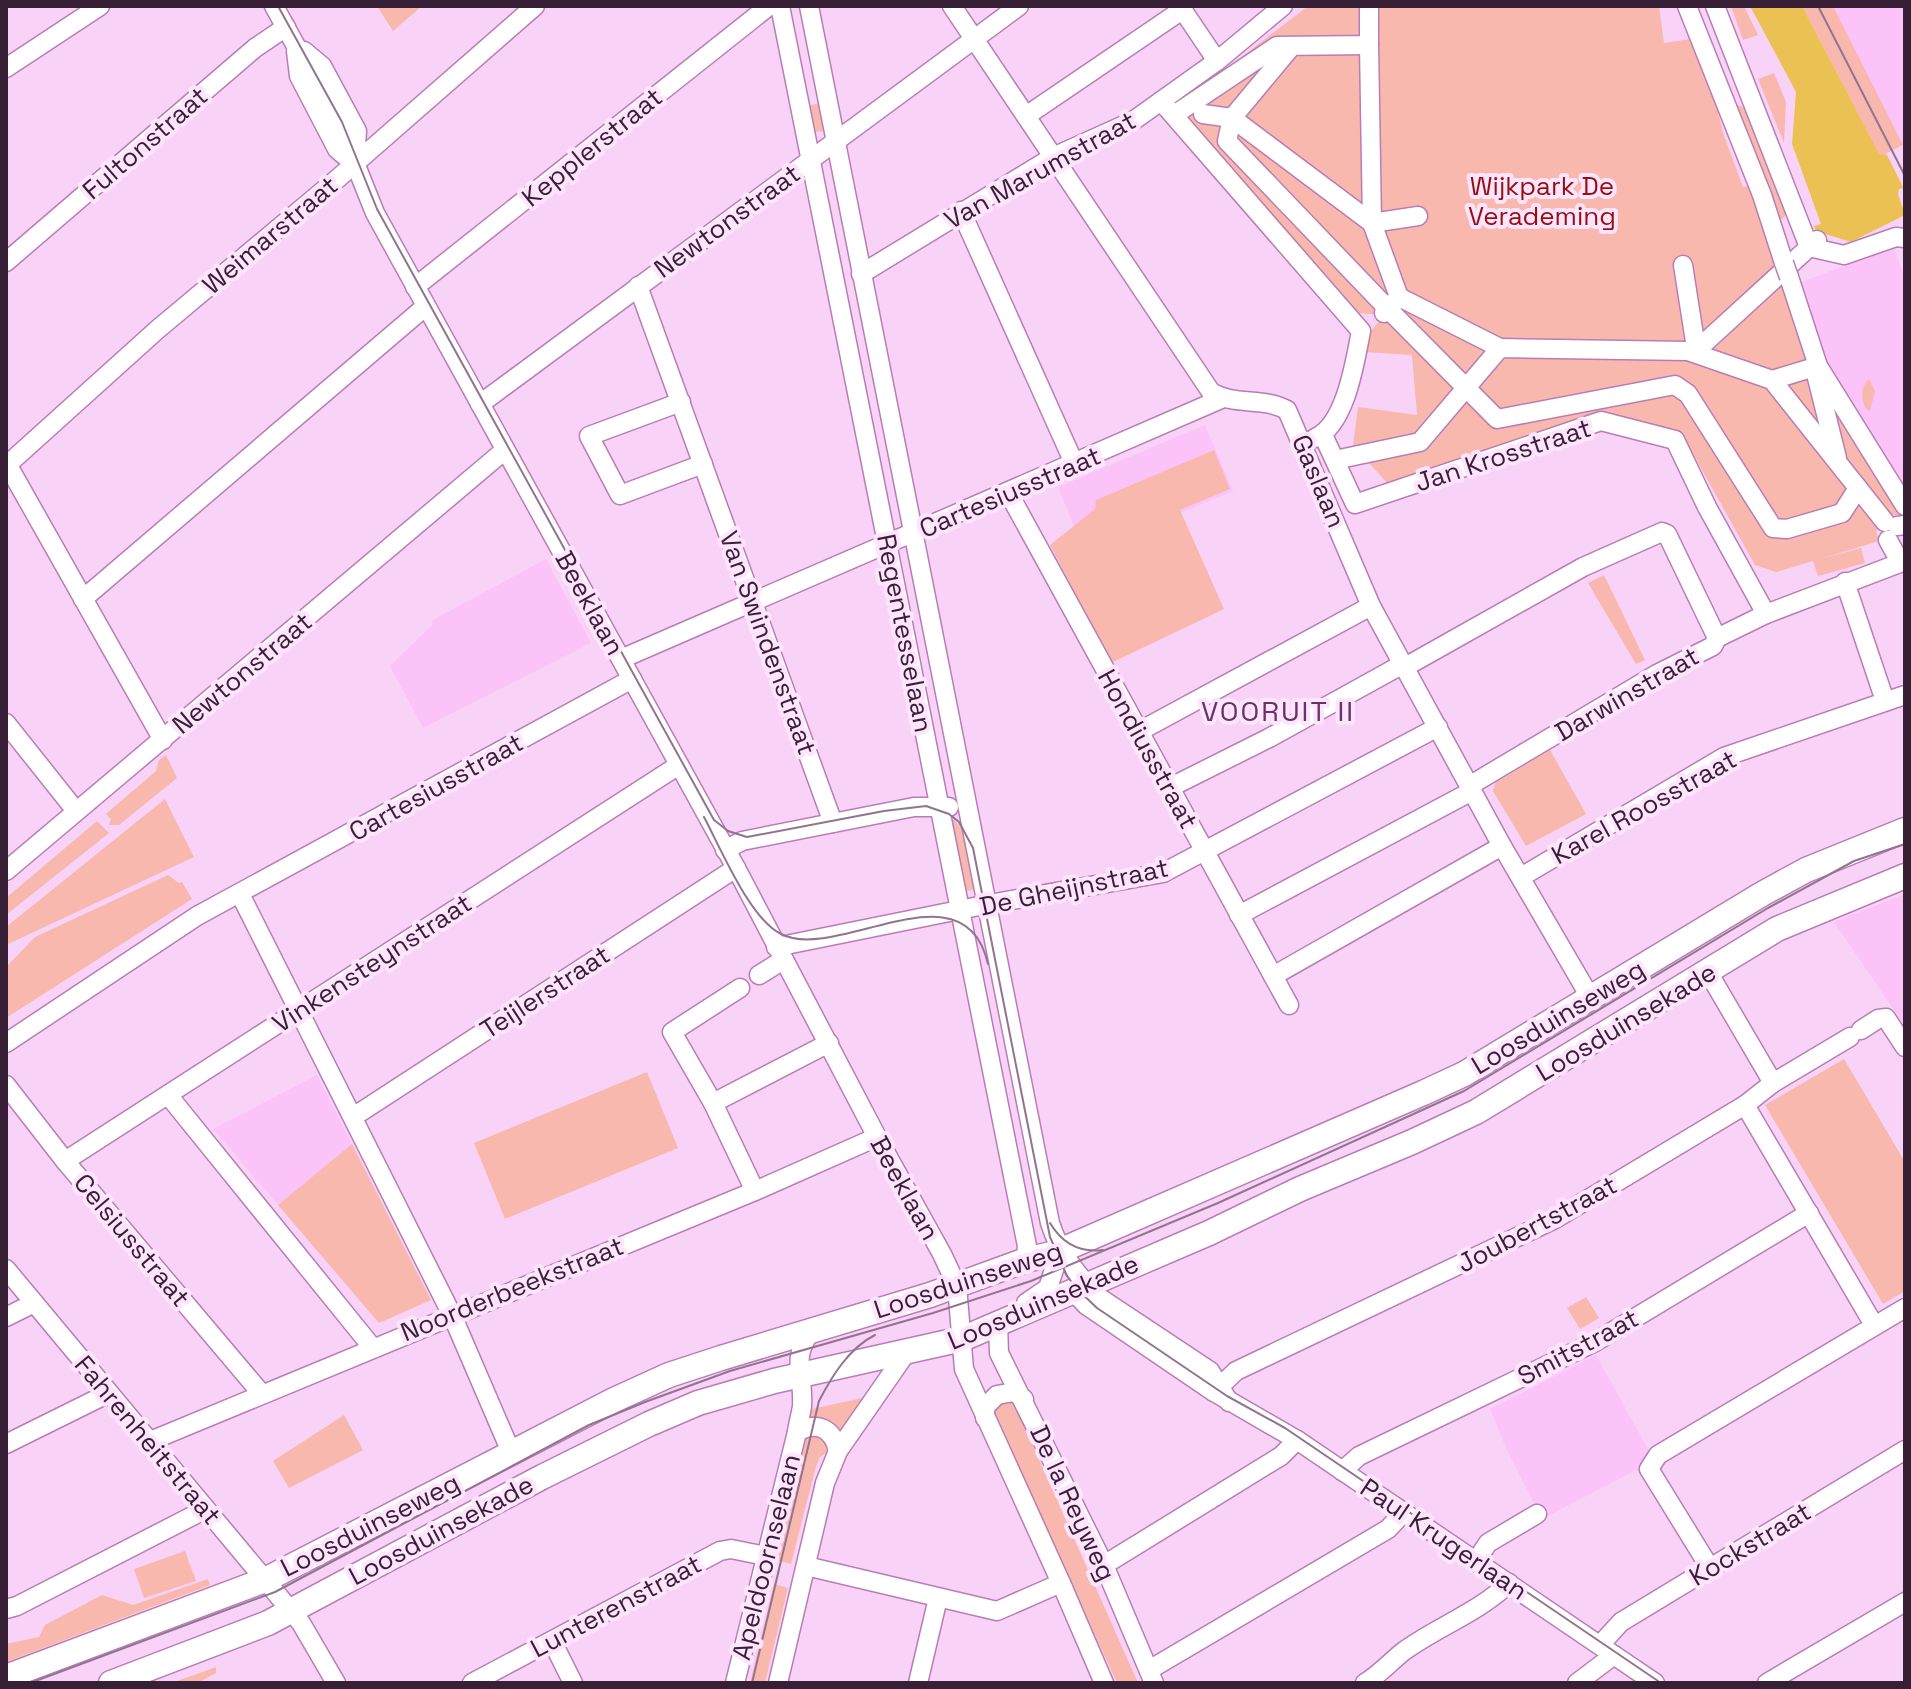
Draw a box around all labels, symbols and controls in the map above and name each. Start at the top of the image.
street label: Fultonstraat [75,79,215,207]
street label: Kepplerstraat [515,80,669,214]
street label: Van Marumstraat [938,103,1142,237]
street label: Newtonstraat [647,157,807,285]
street label: Weimarstraat [195,168,345,302]
park label: Wijkpark De Verademing [1468,169,1616,233]
street label: Jan Krosstraat [1411,411,1595,499]
street label: Gaslaan [1284,429,1354,533]
street label: Cartesiusstraat [914,438,1106,546]
street label: Van Swindenstraat [712,526,824,760]
street label: Regentesselaan [869,531,941,735]
street label: Beeklaan [547,545,633,661]
street label: Newtonstraat [165,605,319,741]
street label: Darwinstraat [1549,639,1705,749]
street label: Hondiusstraat [1090,663,1206,835]
district label: VOORUIT II [1201,693,1355,729]
street label: Cartesiusstraat [343,725,529,849]
street label: Karel Roosstraat [1545,742,1743,872]
street label: De Gheijnstraat [976,850,1172,924]
street label: Vinkensteynstraat [266,886,478,1040]
street label: Teijlerstraat [474,937,616,1047]
street label: Loosduinseweg [1465,952,1651,1082]
street label: Loosduinsekade [1530,955,1722,1089]
street label: Beeklaan [862,1130,948,1246]
street label: Celsiusstraat [66,1166,198,1314]
street label: Joubertstraat [1451,1168,1623,1280]
street label: Noorderbeekstraat [395,1229,629,1349]
street label: Loosduinseweg [869,1233,1067,1327]
street label: Loosduinsekade [942,1246,1144,1358]
street label: Smitstraat [1512,1301,1644,1393]
street label: Fahrenheitstraat [67,1348,229,1532]
street label: De la Reyweg [1022,1420,1124,1586]
street label: Apeldoornselaan [724,1451,808,1663]
street label: Loosduinseweg [275,1465,465,1585]
street label: Loosduinsekade [343,1467,539,1593]
street label: Paul Krugerlaan [1354,1470,1534,1608]
street label: Kockstraat [1683,1494,1817,1594]
street label: Lunterenstraat [525,1547,707,1665]

